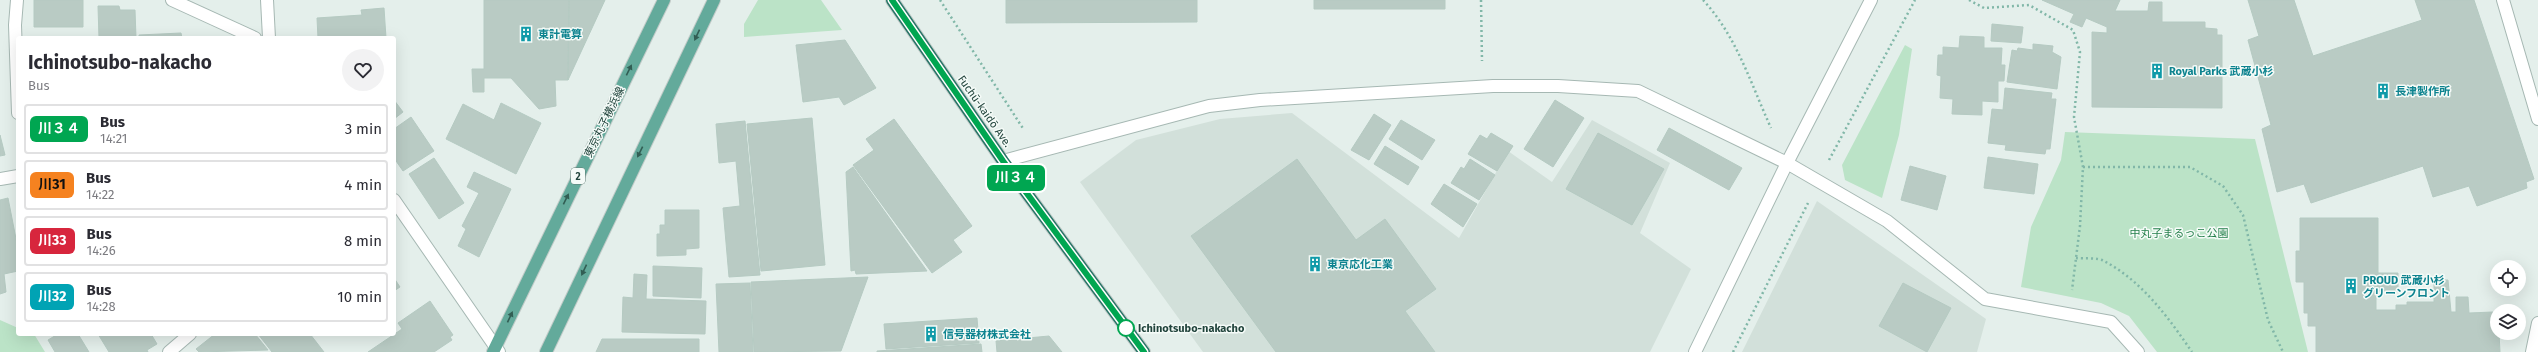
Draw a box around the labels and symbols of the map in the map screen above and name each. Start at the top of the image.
building icon: 東計電算 [517,25,535,43]
place label: 東計電算 [538,28,582,41]
one-way arrow [694,30,700,41]
building icon: Royal Parks 武蔵小杉 [2148,62,2166,80]
one-way arrow [626,64,632,76]
place label: Royal Parks 武蔵小杉 [2169,65,2274,78]
street label: Fuchū-kaidō Ave. [955,73,1014,150]
building icon: 長津製作所 [2374,82,2392,100]
street label: 東京丸子横浜線 [582,85,627,160]
place label: 長津製作所 [2395,85,2450,98]
one-way arrow [637,146,643,158]
line badge: 川３４ [993,165,1039,191]
road number: 2 [571,168,585,184]
one-way arrow [563,194,569,205]
park label: 中丸子まるっこ公園 [2130,227,2229,240]
building icon: 東京応化工業 [1306,255,1324,273]
place label: 東京応化工業 [1327,258,1393,271]
one-way arrow [581,264,587,275]
place label: PROUD 武蔵小杉 グリーンフロント [2363,274,2450,300]
building icon: PROUD 武蔵小杉 グリーンフロント [2342,277,2360,295]
one-way arrow [507,311,513,322]
marker: Ichinotsubo-nakacho [1117,319,1135,337]
place label: Ichinotsubo-nakacho [1138,322,1245,335]
building icon: 信号器材株式会社 [922,325,940,343]
place label: 信号器材株式会社 [943,328,1031,341]

